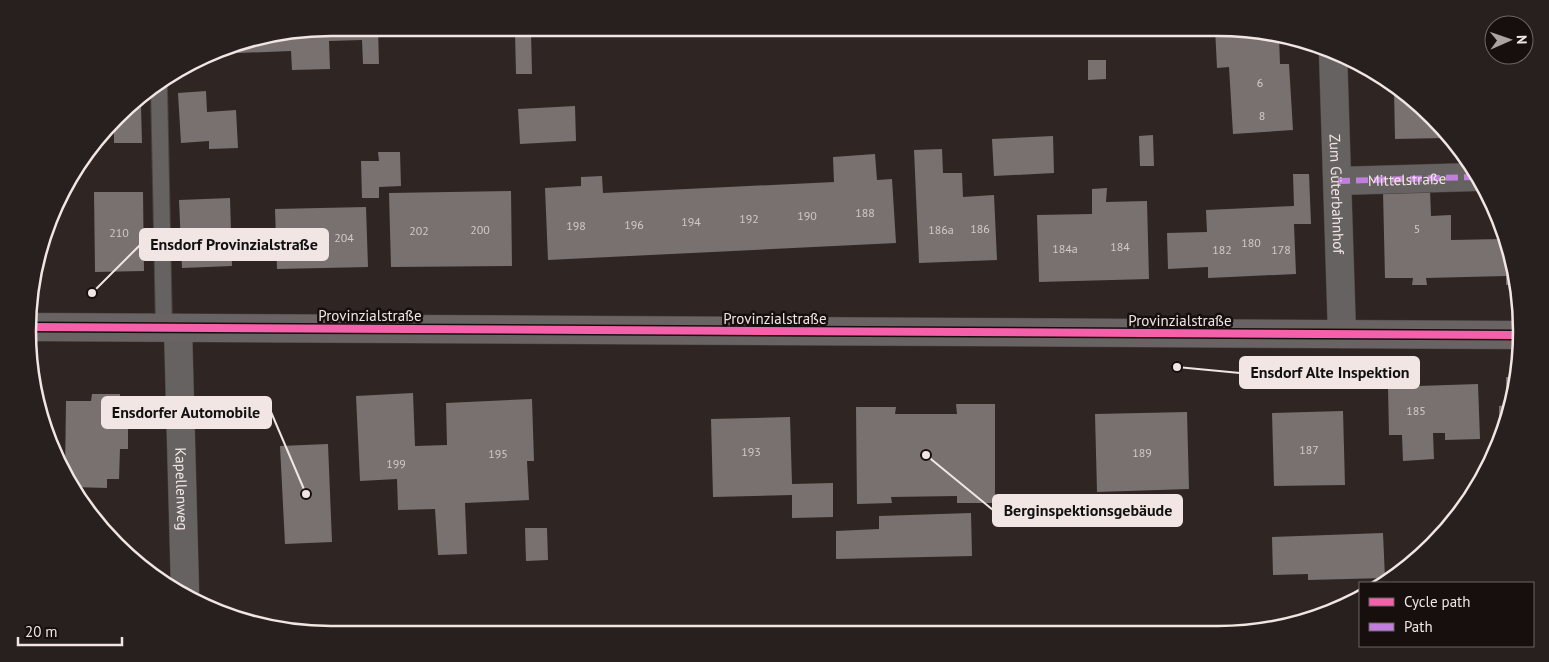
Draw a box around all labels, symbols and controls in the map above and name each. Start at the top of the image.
north arrow [1484,15,1534,65]
text: N [1513,35,1531,44]
house number: 6 [1257,75,1263,90]
house number: 8 [1259,108,1265,123]
street label: Zum Güterbahnhof [1326,134,1349,255]
street label: Mittelstraße [1367,168,1446,190]
house number: 188 [855,205,875,220]
house number: 190 [797,208,817,223]
house number: 192 [739,211,759,226]
house number: 194 [681,214,701,229]
house number: 196 [624,217,644,232]
house number: 198 [566,218,586,233]
house number: 186 [970,221,990,236]
house number: 5 [1414,221,1420,236]
house number: 200 [470,222,490,237]
house number: 186a [928,222,954,237]
house number: 202 [409,223,429,238]
house number: 210 [109,225,129,240]
callout: Ensdorf Provinzialstraße [140,229,328,260]
house number: 204 [334,230,354,245]
text: Ensdorf Provinzialstraße [150,234,318,254]
house number: 180 [1241,235,1261,250]
house number: 184 [1110,239,1130,254]
house number: 184a [1052,241,1078,256]
house number: 182 [1212,242,1232,257]
house number: 178 [1271,242,1291,257]
street label: Provinzialstraße [318,306,422,325]
street label: Provinzialstraße [723,309,827,328]
street label: Provinzialstraße [1128,311,1232,330]
callout: Ensdorf Alte Inspektion [1240,357,1419,388]
text: Ensdorf Alte Inspektion [1250,362,1410,382]
callout: Ensdorfer Automobile [102,397,271,428]
text: Ensdorfer Automobile [112,402,260,422]
house number: 185 [1406,403,1426,418]
house number: 187 [1299,442,1319,457]
house number: 193 [741,444,761,459]
house number: 189 [1132,445,1152,460]
house number: 195 [488,446,508,461]
street label: Kapellenweg [172,447,193,531]
house number: 199 [386,456,406,471]
callout: Berginspektionsgebäude [993,495,1182,526]
text: Berginspektionsgebäude [1004,500,1172,520]
legend [1359,582,1534,647]
text: Cycle path [1404,592,1470,611]
scale bar [18,614,121,646]
text: Path [1404,617,1433,636]
text: 20 m [25,622,58,641]

